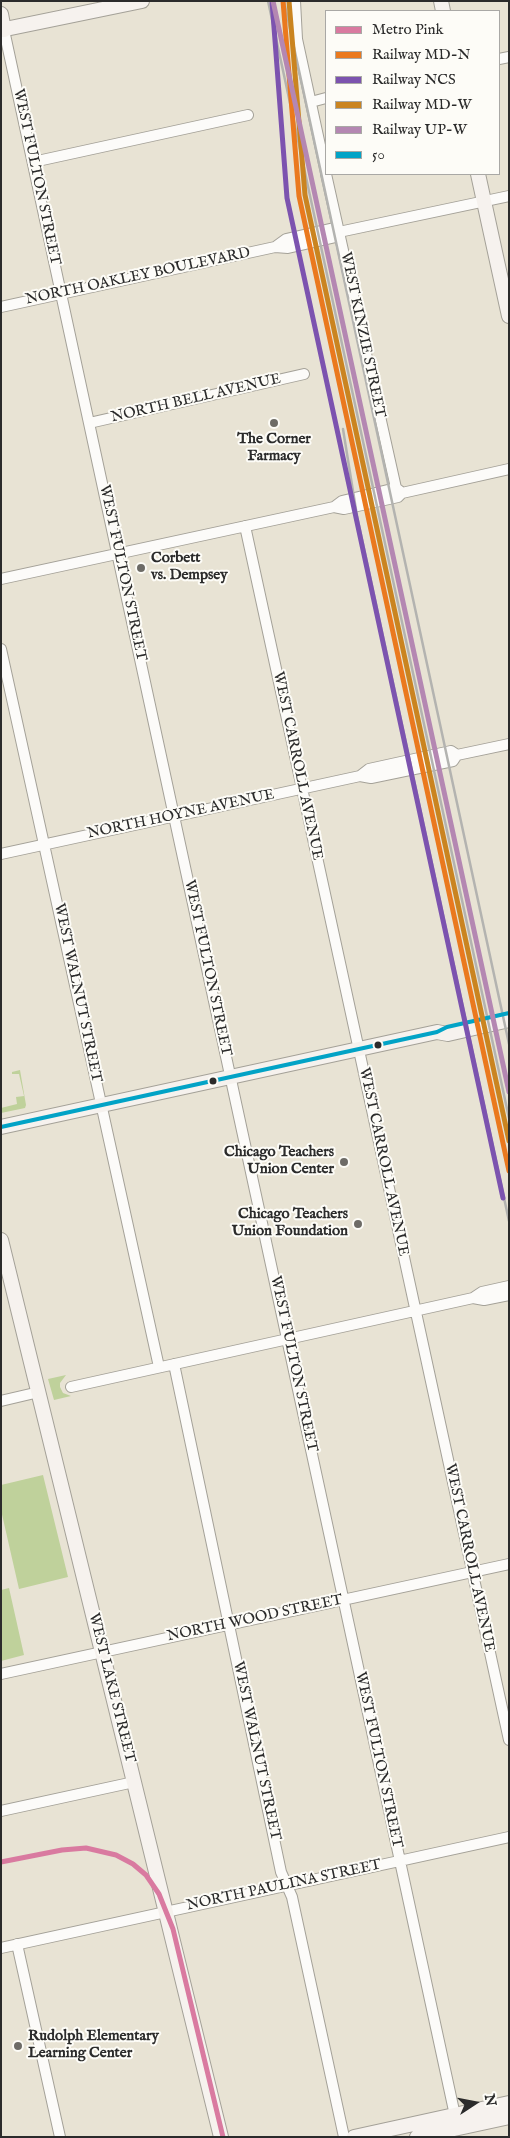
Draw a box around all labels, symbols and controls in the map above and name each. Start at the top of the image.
legend [325,10,500,175]
text: Metro Pink [372,20,444,39]
text: Railway MD-N [372,45,471,64]
text: Railway NCS [372,70,456,89]
street label: WEST FULTON STREET [8,87,64,267]
text: Railway MD-W [372,95,472,114]
text: Railway UP-W [372,120,467,139]
text: 50 [372,145,385,164]
street label: NORTH OAKLEY BOULEVARD [24,244,252,310]
street label: WEST KINZIE STREET [336,250,388,420]
street label: NORTH BELL AVENUE [109,371,283,427]
marker: The Corner Farmacy [268,417,280,429]
place label: The Corner Farmacy [237,431,311,466]
street label: WEST FULTON STREET [94,483,150,663]
place label: Corbett vs. Dempsey [151,550,228,585]
marker: Corbett vs. Dempsey [135,562,147,574]
street label: WEST CARROLL AVENUE [268,670,326,862]
street label: NORTH HOYNE AVENUE [86,786,276,844]
street label: WEST FULTON STREET [179,878,235,1058]
street label: WEST WALNUT STREET [49,902,105,1084]
unlabelled marker [373,1040,383,1050]
street label: WEST CARROLL AVENUE [354,1066,412,1258]
unlabelled marker [208,1076,218,1086]
place label: Chicago Teachers Union Center [224,1144,334,1179]
marker: Chicago Teachers Union Center [338,1156,350,1168]
place label: Chicago Teachers Union Foundation [232,1206,348,1241]
marker: Chicago Teachers Union Foundation [352,1218,364,1230]
street label: WEST FULTON STREET [265,1274,321,1454]
street label: WEST CARROLL AVENUE [440,1462,498,1654]
street label: NORTH WOOD STREET [166,1592,344,1646]
street label: WEST LAKE STREET [84,1611,138,1765]
street label: WEST WALNUT STREET [228,1660,284,1842]
street label: WEST FULTON STREET [350,1670,406,1850]
street label: NORTH PAULINA STREET [185,1857,383,1915]
place label: Rudolph Elementary Learning Center [28,2028,159,2063]
marker: Rudolph Elementary Learning Center [12,2040,24,2052]
north arrow [450,2078,500,2128]
text: N [480,2092,500,2108]

